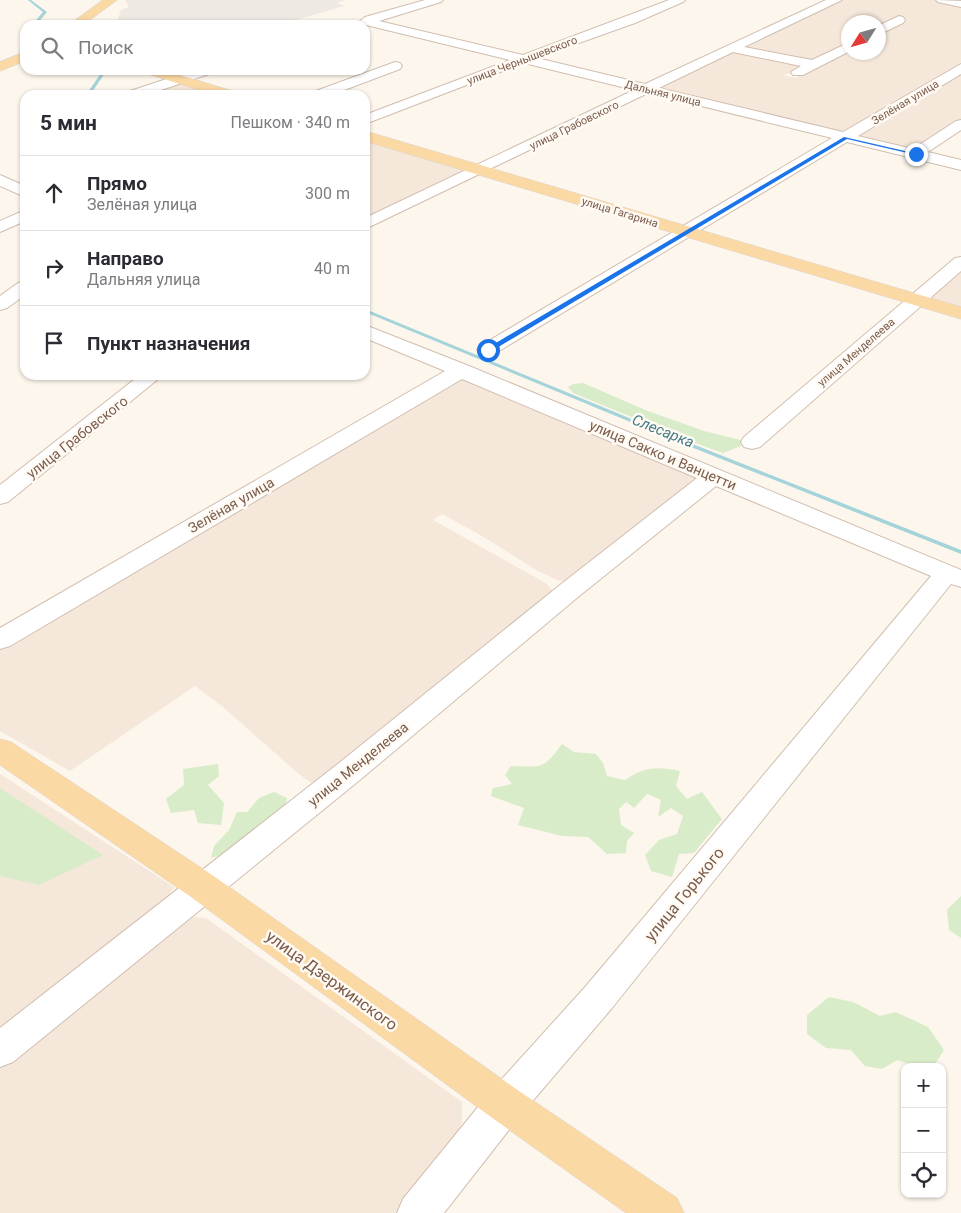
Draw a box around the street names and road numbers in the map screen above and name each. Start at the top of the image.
street label: улица Чернышевского [465,33,579,88]
street label: Зелёная улица [869,77,941,128]
street label: Дальняя улица [623,78,702,109]
street label: улица Грабовского [528,98,621,153]
street label: улица Гагарина [580,195,660,230]
street label: улица Менделеева [815,315,897,389]
street label: улица Грабовского [23,393,131,481]
street label: улица Сакко и Ванцетти [587,417,739,493]
street label: Зелёная улица [185,474,277,536]
street label: улица Менделеева [305,719,411,809]
street label: улица Горького [641,843,728,945]
street label: улица Дзержинского [262,926,401,1034]

